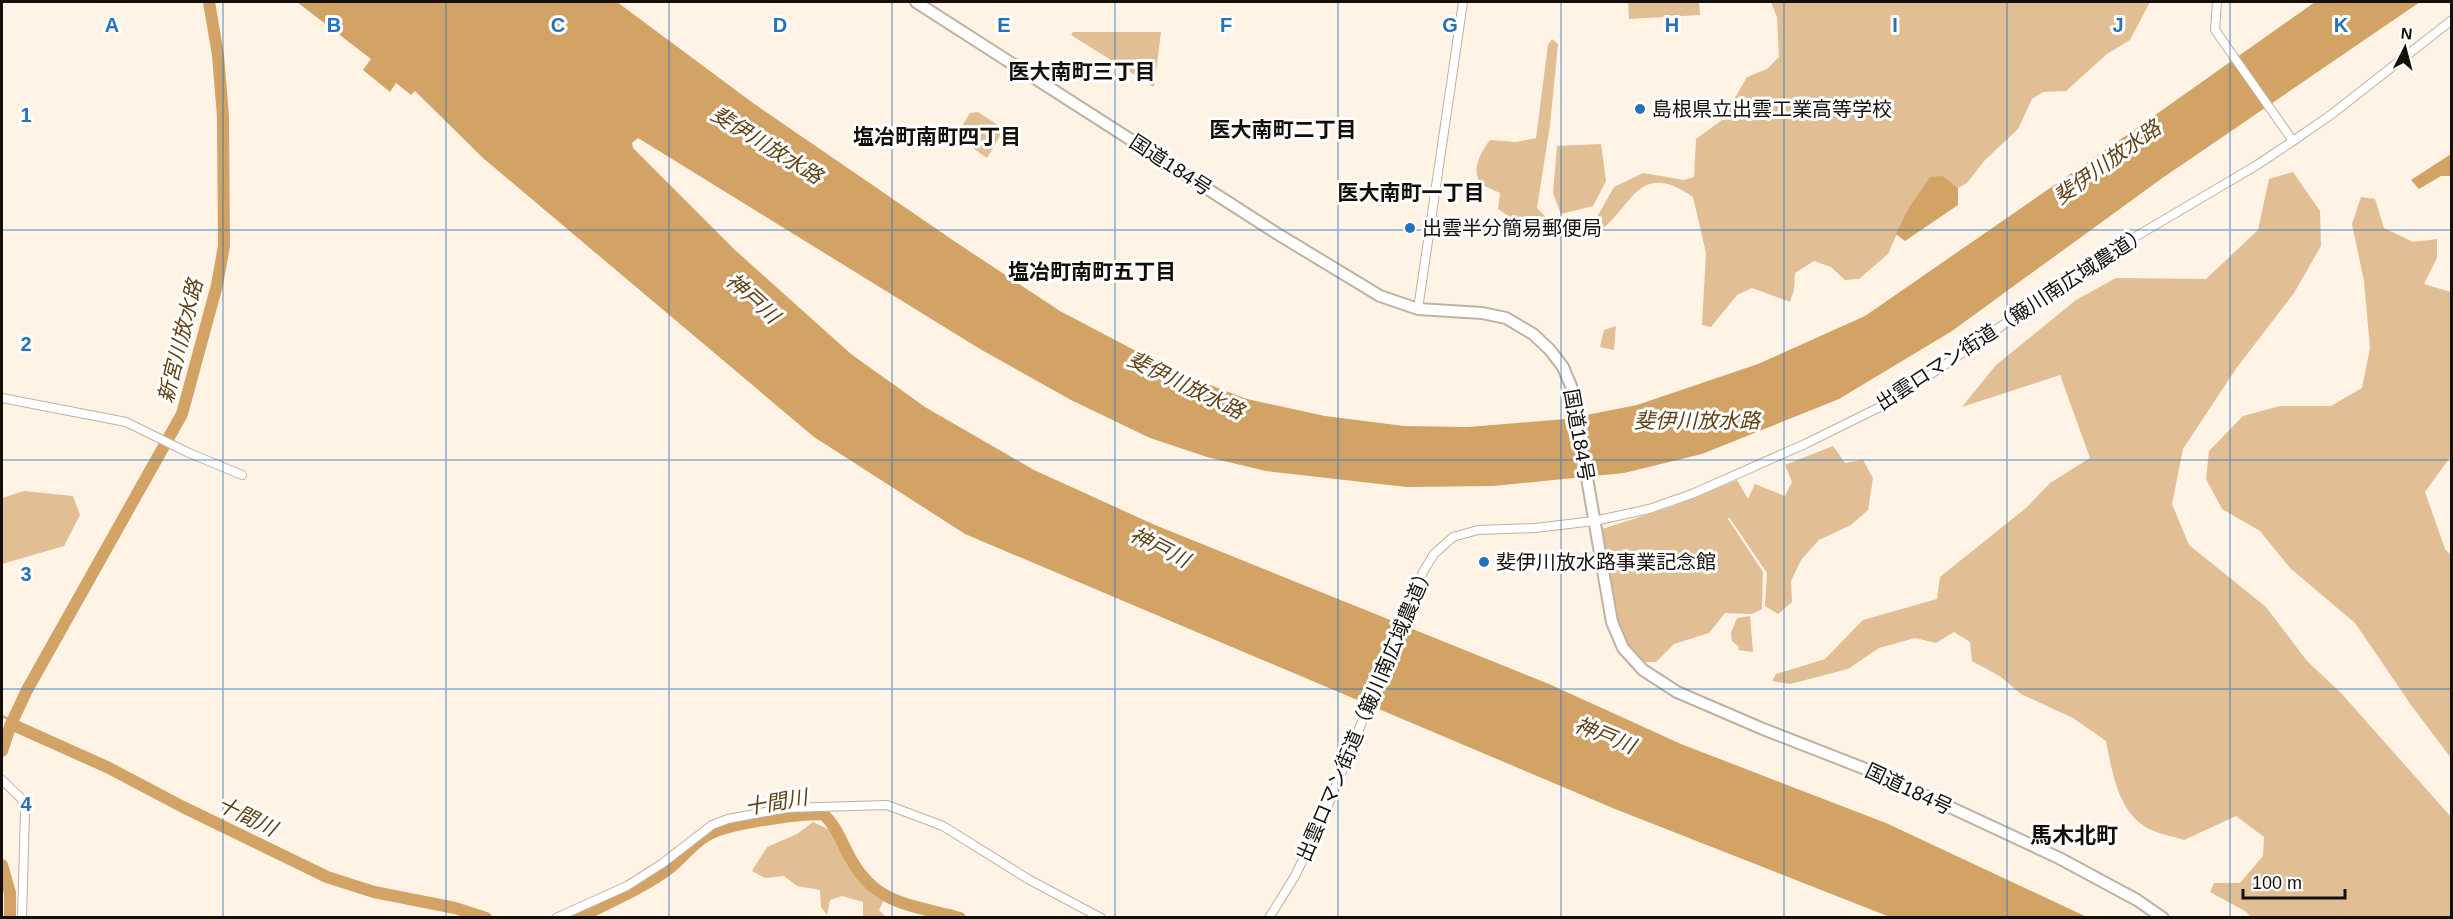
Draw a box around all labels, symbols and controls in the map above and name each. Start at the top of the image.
text: A [105,14,119,36]
text: B [327,14,341,36]
text: C [551,14,565,36]
text: D [773,14,787,36]
text: E [997,14,1011,36]
text: F [1220,14,1232,36]
text: G [1442,14,1458,36]
text: H [1665,14,1679,36]
text: I [1892,14,1898,36]
text: J [2112,14,2124,36]
text: K [2334,14,2349,36]
north arrow [2375,18,2435,78]
text: N [2400,25,2413,43]
district label: 医大南町三丁目 [1009,60,1156,83]
place label: 島根県立出雲工業高等学校 [1652,98,1892,120]
water label: 斐伊川放水路 [707,102,828,189]
marker: 島根県立出雲工業高等学校 [1633,102,1647,116]
text: 1 [20,104,32,126]
water label: 斐伊川放水路 [2049,114,2166,208]
district label: 医大南町二丁目 [1210,118,1357,141]
district label: 塩冶町南町四丁目 [853,125,1021,148]
street label: 国道184号 [1126,130,1216,200]
district label: 医大南町一丁目 [1338,181,1485,204]
place label: 出雲半分簡易郵便局 [1422,217,1602,239]
marker: 出雲半分簡易郵便局 [1403,221,1417,235]
street label: 出雲ロマン街道（簸川南広域農道） [1872,222,2152,414]
district label: 塩冶町南町五丁目 [1008,260,1176,283]
water label: 神戸川 [722,268,786,329]
water label: 新宮川放水路 [154,275,207,405]
text: 2 [20,333,32,355]
water label: 斐伊川放水路 [1124,347,1249,424]
street label: 国道184号 [1560,387,1598,483]
water label: 斐伊川放水路 [1634,409,1762,432]
water label: 神戸川 [1127,522,1195,572]
place label: 斐伊川放水路事業記念館 [1496,551,1716,573]
marker: 斐伊川放水路事業記念館 [1477,555,1491,569]
street label: 出雲ロマン街道（簸川南広域農道） [1292,561,1438,865]
text: 3 [20,563,32,585]
water label: 神戸川 [1571,713,1640,758]
street label: 国道184号 [1862,759,1956,819]
water label: 十間川 [743,785,811,819]
water label: 十間川 [214,792,282,841]
text: 4 [20,793,32,815]
district label: 馬木北町 [2030,823,2118,848]
scale bar [2243,862,2345,900]
text: 100 m [2252,873,2302,893]

